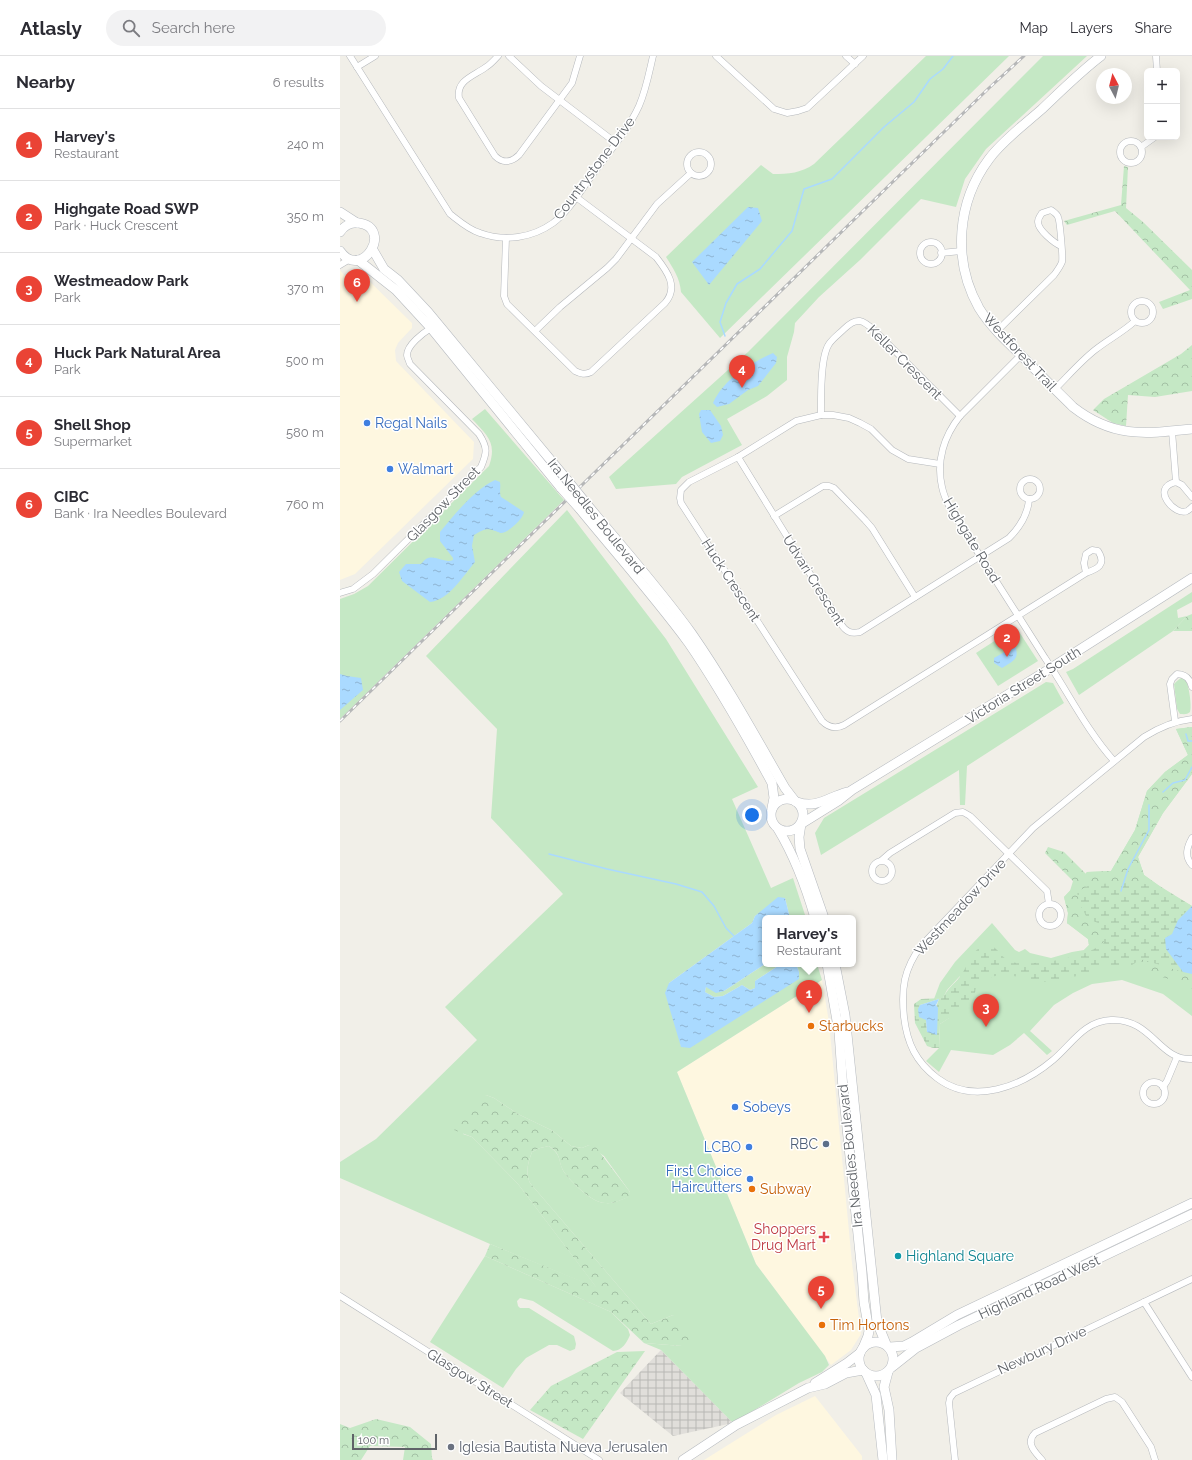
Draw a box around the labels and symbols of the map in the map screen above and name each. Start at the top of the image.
north arrow [1096,68,1132,104]
street label: Countrystone Drive [550,114,638,222]
pin: 6 [344,269,370,302]
street label: Westforest Trail [980,310,1060,394]
street label: Keller Crescent [864,321,946,403]
pin: 4 [729,355,755,388]
place label: Regal Nails [375,415,448,431]
marker: Regal Nails [362,418,372,428]
street label: Ira Needles Boulevard [545,455,647,577]
place label: Walmart [398,461,454,477]
street label: Glasgow Street [403,463,483,545]
marker: Walmart [385,464,395,474]
street label: Highgate Road [940,495,1004,585]
street label: Udvari Crescent [780,532,848,628]
street label: Huck Crescent [698,536,764,625]
pin: 2 [994,624,1020,657]
street label: Victoria Street South [962,643,1084,727]
your location [742,805,762,825]
street label: Westmeadow Drive [911,855,1009,959]
pin: 1 [796,980,822,1013]
pin: 3 [973,994,999,1027]
place label: Starbucks [819,1018,884,1034]
marker: Starbucks [806,1021,816,1031]
street label: Ira Needles Boulevard [835,1084,865,1228]
place label: Sobeys [743,1099,791,1115]
marker: Sobeys [730,1102,740,1112]
place label: RBC [790,1136,818,1152]
place label: LCBO [704,1139,741,1155]
marker: RBC [821,1139,831,1149]
marker: LCBO [744,1142,754,1152]
place label: First Choice Haircutters [666,1163,742,1195]
marker: First Choice Haircutters [745,1174,755,1184]
place label: Subway [760,1181,812,1197]
marker: Subway [747,1184,757,1194]
place label: Shoppers Drug Mart [751,1221,816,1253]
marker: Shoppers Drug Mart [819,1232,829,1242]
place label: Highland Square [906,1248,1014,1264]
marker: Highland Square [893,1251,903,1261]
street label: Highland Road West [976,1252,1103,1322]
pin: 5 [808,1276,834,1309]
place label: Tim Hortons [830,1317,910,1333]
marker: Tim Hortons [817,1320,827,1330]
street label: Newbury Drive [995,1322,1089,1378]
street label: Glasgow Street [424,1345,516,1411]
scale bar [352,1432,437,1451]
place label: Iglesia Bautista Nueva Jerusalen [459,1439,668,1455]
marker: Iglesia Bautista Nueva Jerusalen [446,1442,456,1452]

